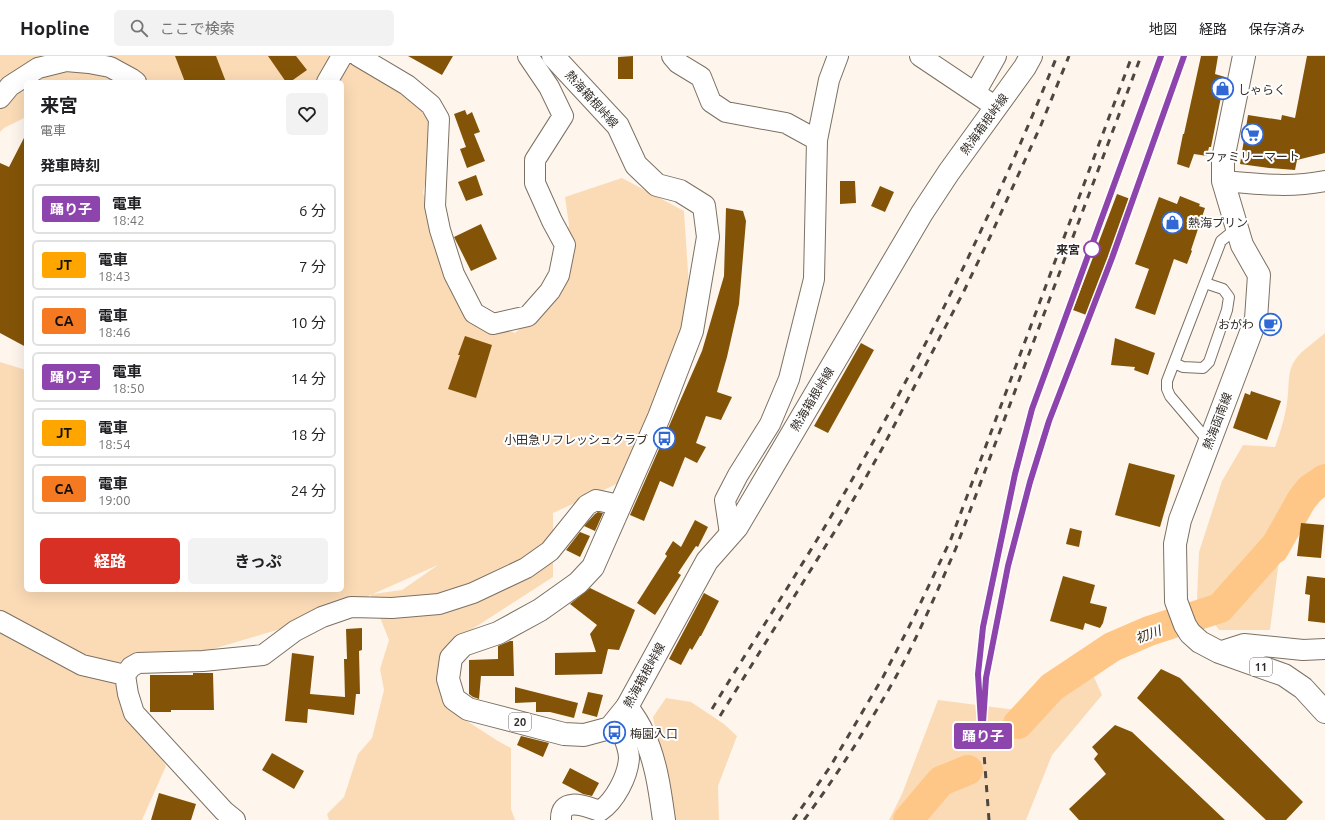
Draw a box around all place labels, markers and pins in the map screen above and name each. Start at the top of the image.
shop icon: しゃらく [1209,76,1235,102]
place label: しゃらく [1238,83,1286,96]
supermarket icon: ファミリーマート [1239,122,1265,148]
place label: ファミリーマート [1204,150,1300,163]
shop icon: 熱海プリン [1160,209,1186,235]
place label: 熱海プリン [1188,216,1248,229]
marker: 来宮 [1083,240,1101,258]
place label: 来宮 [1056,243,1080,256]
cafe icon: おがわ [1257,311,1283,337]
place label: おがわ [1218,318,1254,331]
bus stop icon: 小田急リフレッシュクラブ [651,426,677,452]
place label: 小田急リフレッシュクラブ [504,433,648,446]
bus stop icon: 梅園入口 [602,720,628,746]
place label: 梅園入口 [630,727,678,740]

